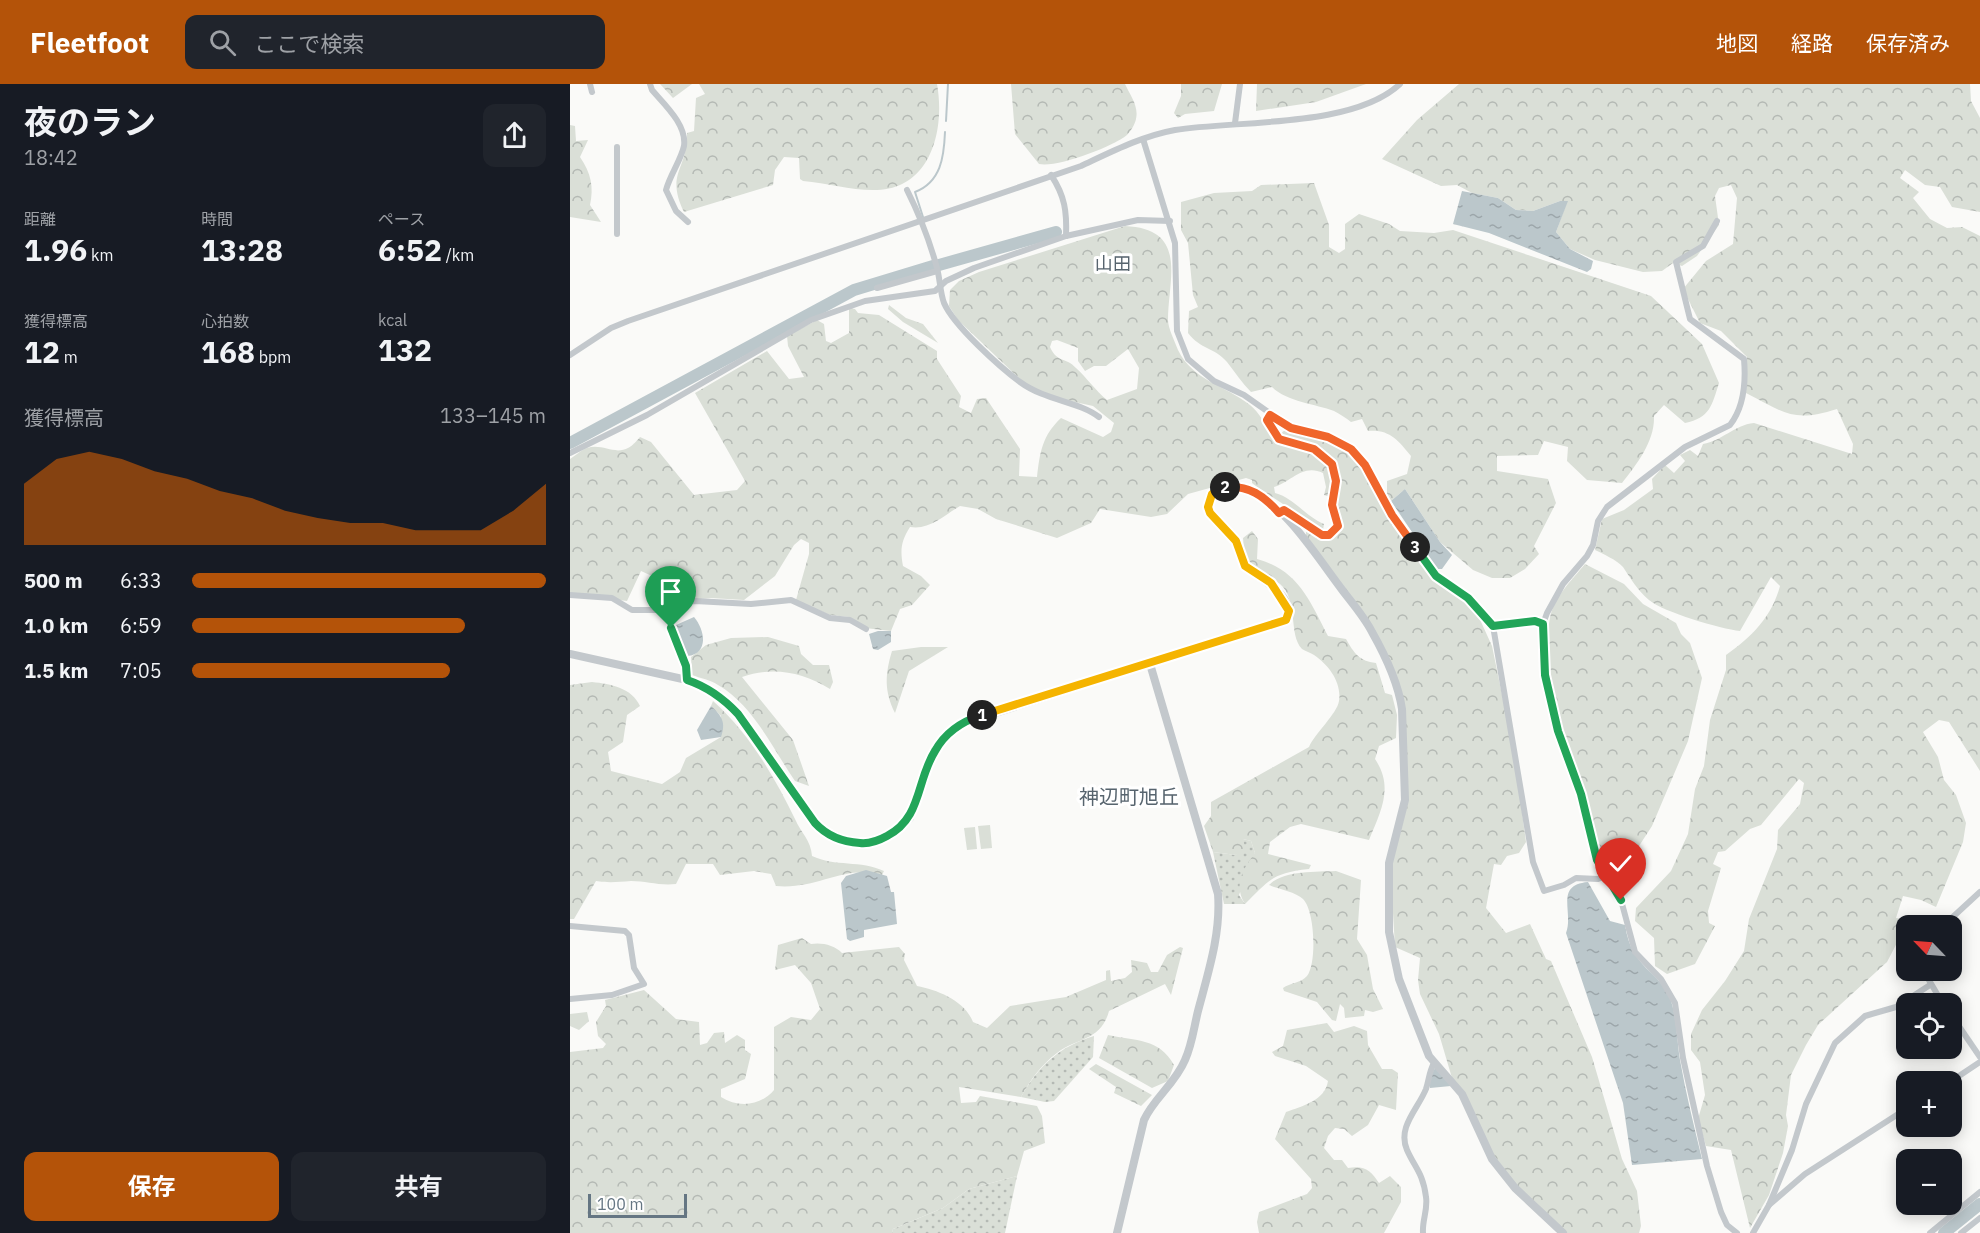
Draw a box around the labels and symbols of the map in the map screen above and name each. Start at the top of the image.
district label: 山田 [1095,252,1131,275]
pin: 2 [1210,472,1240,502]
pin: 3 [1400,532,1430,562]
pin [645,566,696,628]
pin: 1 [967,700,997,730]
district label: 神辺町旭丘 [1079,783,1179,810]
pin [1595,838,1646,900]
north arrow [1896,915,1962,981]
scale bar [588,1191,687,1218]

